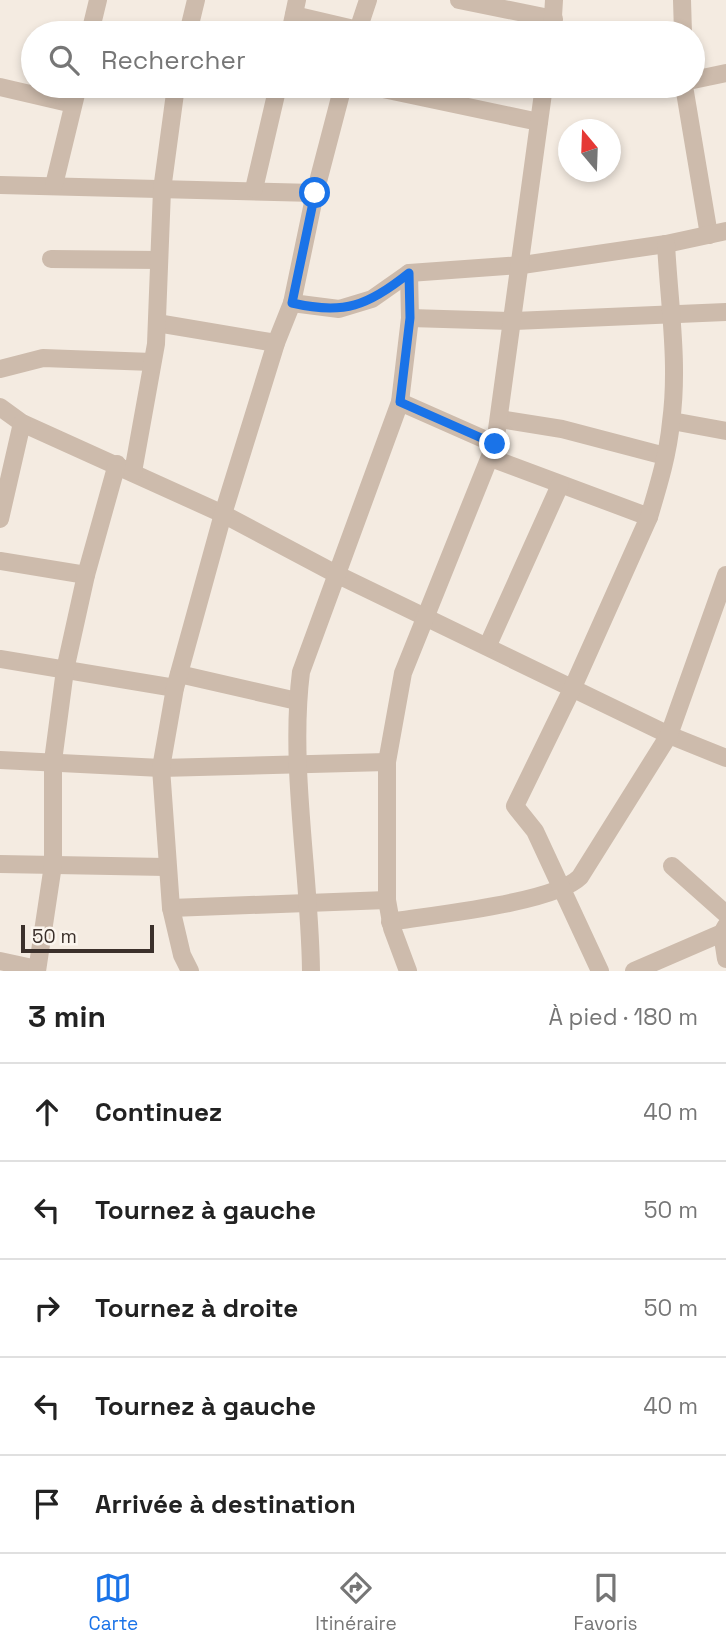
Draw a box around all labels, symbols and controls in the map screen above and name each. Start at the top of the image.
search box [21,21,705,98]
icon: search [45,41,83,79]
text: Rechercher [101,43,246,77]
north arrow [558,119,621,182]
route start [299,177,330,208]
route end [479,428,510,459]
scale bar [21,922,154,954]
text: 50 m [32,924,77,949]
text: 3 min [28,997,106,1036]
text: À pied · 180 m [549,1002,698,1032]
icon: ahead [28,1093,66,1131]
text: Continuez [95,1095,222,1129]
text: 40 m [643,1097,698,1127]
icon: left [28,1191,66,1229]
text: Tournez à gauche [95,1193,316,1227]
text: 50 m [644,1195,698,1225]
icon: right [28,1289,66,1327]
text: Tournez à droite [95,1291,298,1325]
text: 50 m [644,1293,698,1323]
icon: left [28,1387,66,1425]
text: Tournez à gauche [95,1389,316,1423]
text: 40 m [643,1391,698,1421]
icon: arrive [28,1485,66,1523]
text: Arrivée à destination [95,1487,356,1521]
tab: Carte [88,1569,138,1636]
tab: Itinéraire [315,1569,397,1636]
tab: Favoris [574,1569,638,1636]

